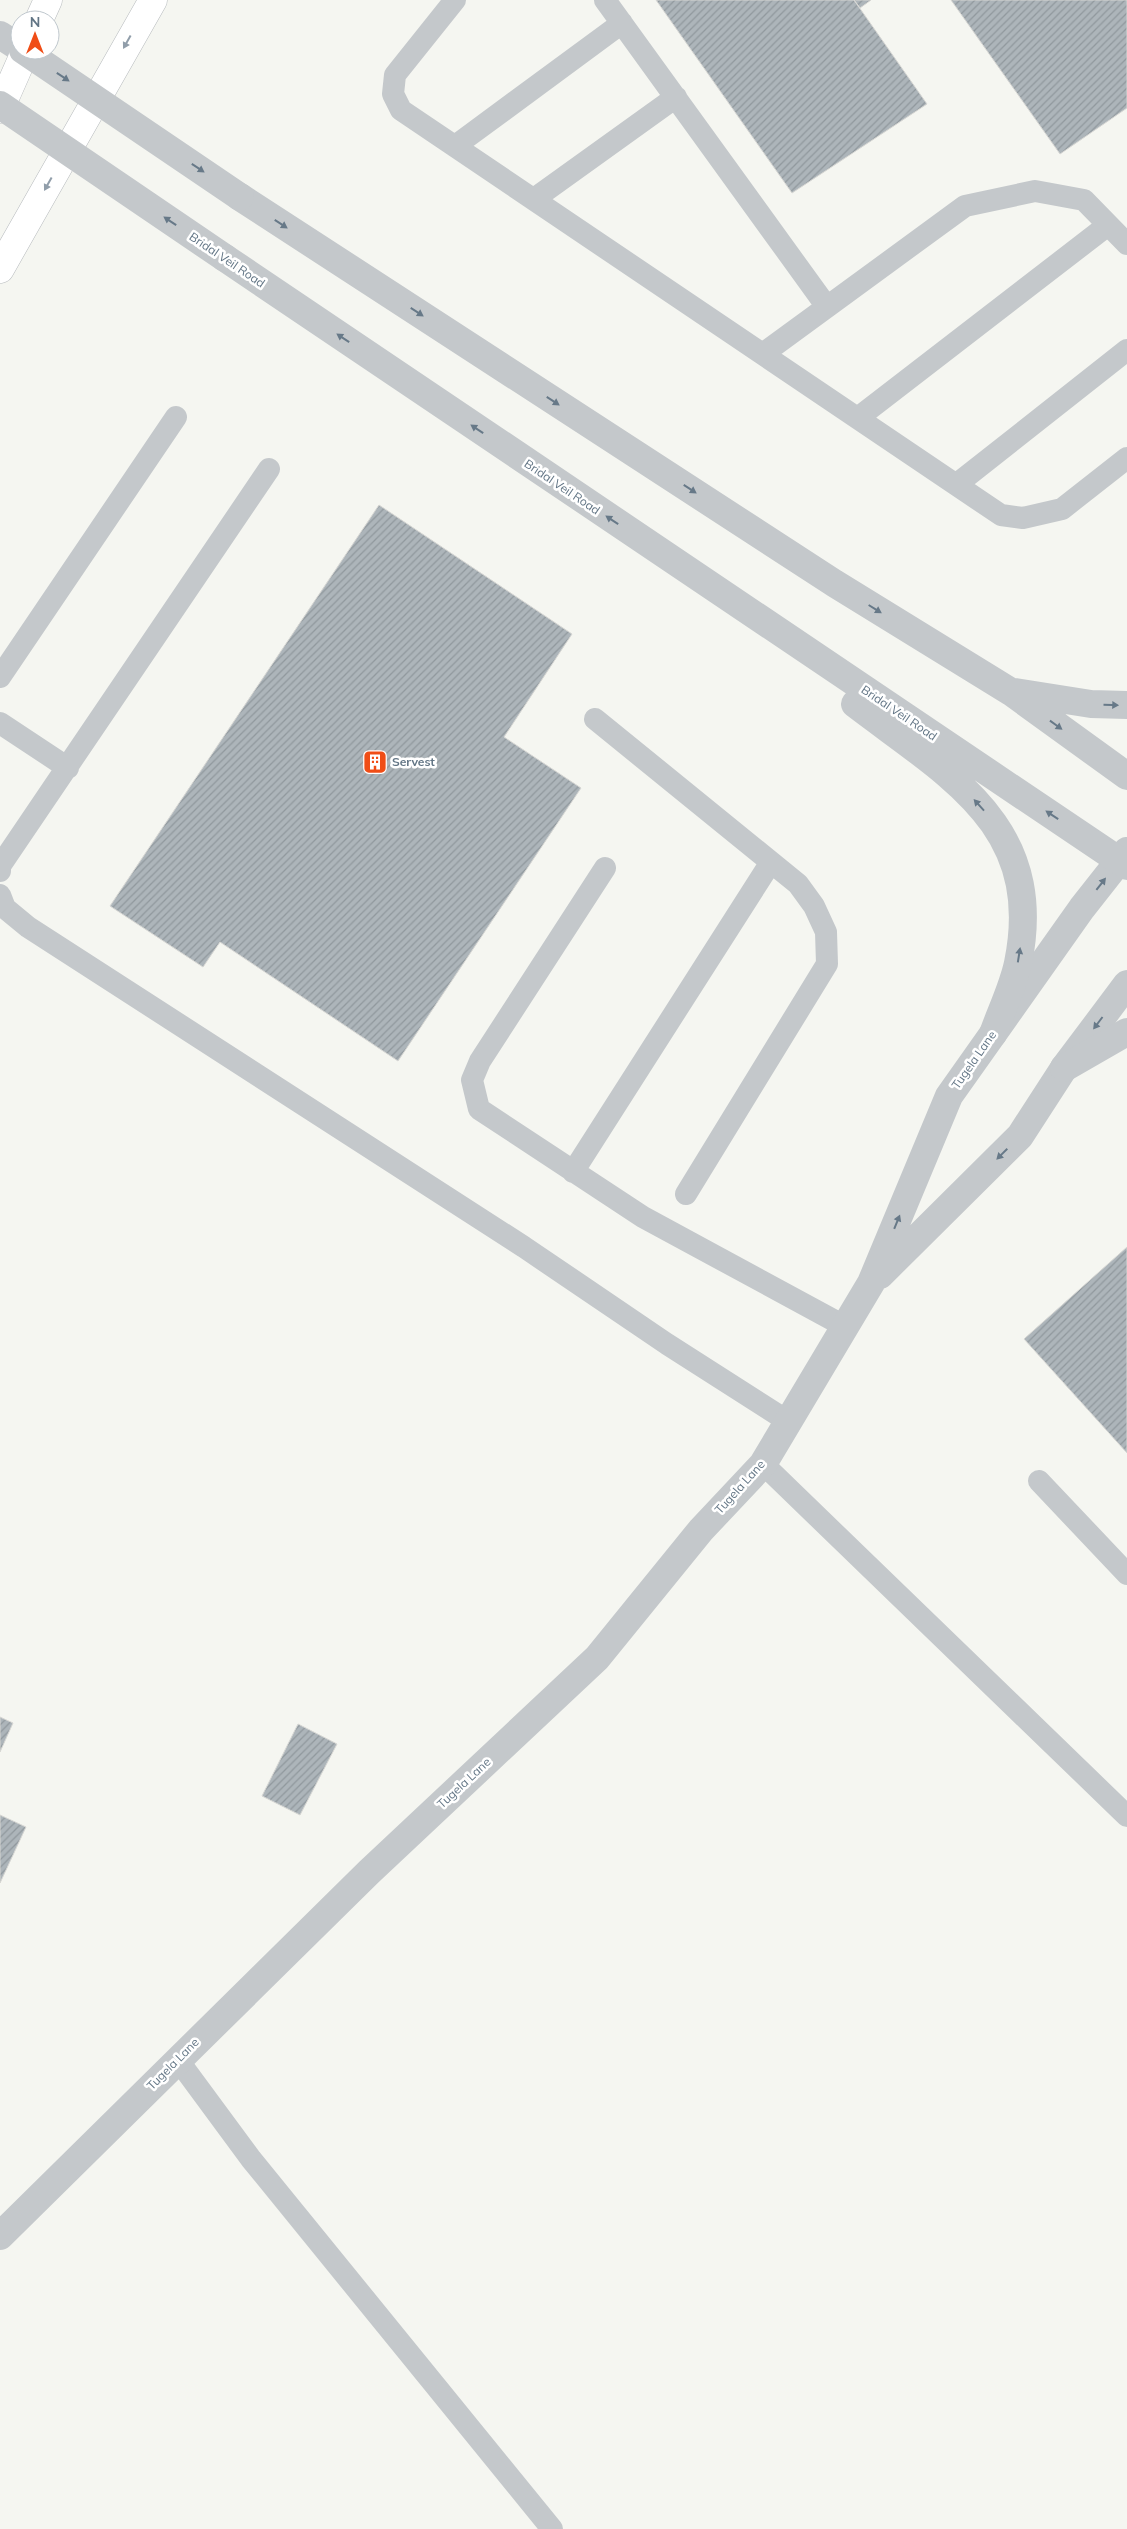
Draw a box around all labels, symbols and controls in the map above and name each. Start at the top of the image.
north arrow [10,10,60,60]
text: N [30,13,40,31]
one-way arrow [123,35,132,48]
one-way arrow [56,72,70,82]
one-way arrow [191,164,204,173]
one-way arrow [44,177,53,190]
one-way arrow [163,216,177,226]
one-way arrow [274,219,288,229]
street label: Bridal Veil Road [187,229,268,290]
one-way arrow [411,308,424,317]
one-way arrow [336,333,350,343]
one-way arrow [547,396,560,406]
one-way arrow [471,425,484,434]
street label: Bridal Veil Road [522,456,603,517]
one-way arrow [683,485,696,494]
one-way arrow [605,516,619,525]
one-way arrow [869,604,882,613]
street label: Bridal Veil Road [859,682,940,743]
one-way arrow [1103,701,1119,709]
one-way arrow [1049,720,1063,730]
building icon: Servest [362,749,388,775]
place label: Servest [392,754,435,769]
one-way arrow [973,799,985,811]
one-way arrow [1046,811,1059,820]
one-way arrow [1095,878,1106,891]
one-way arrow [1016,947,1024,963]
one-way arrow [1093,1016,1103,1030]
street label: Tugela Lane [948,1028,999,1092]
one-way arrow [996,1147,1008,1159]
one-way arrow [893,1215,901,1229]
street label: Tugela Lane [711,1457,768,1517]
street label: Tugela Lane [434,1754,493,1811]
street label: Tugela Lane [143,2034,202,2093]

